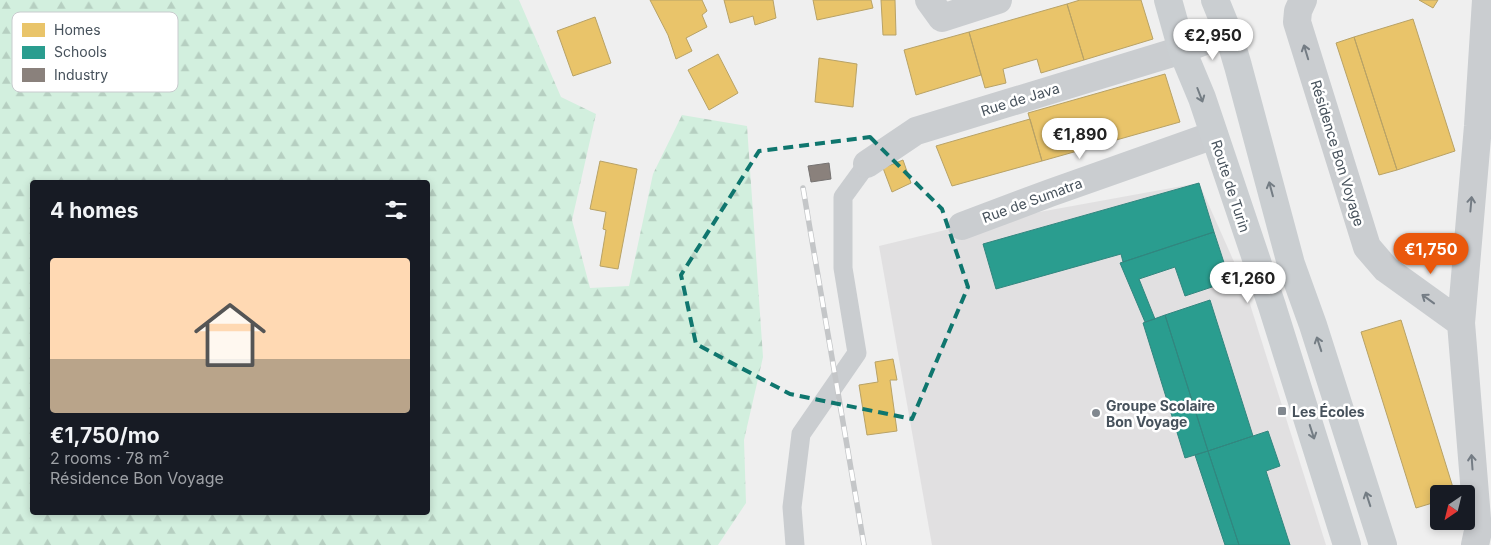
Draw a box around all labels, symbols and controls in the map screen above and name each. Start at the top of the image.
legend [12,12,178,92]
pin: €2,950 [1172,18,1254,61]
text: Homes [54,21,101,38]
text: €2,950 [1184,25,1242,45]
text: Schools [54,43,107,60]
one-way arrow [1301,45,1310,60]
text: Industry [54,66,108,83]
street label: Résidence Bon Voyage [1308,78,1368,228]
street label: Rue de Java [979,79,1061,119]
one-way arrow [1196,87,1205,102]
pin: €1,890 [1039,118,1121,160]
text: €1,890 [1053,124,1107,144]
street label: Route de Turin [1208,138,1254,234]
street label: Rue de Sumatra [980,174,1084,226]
one-way arrow [1266,181,1275,197]
icon: filters [382,196,410,224]
one-way arrow [1467,197,1476,213]
text: 4 homes [50,198,139,223]
pin: €1,750 [1390,232,1472,275]
text: €1,750 [1405,239,1457,259]
pin: €1,260 [1207,262,1289,304]
text: €1,260 [1221,268,1275,288]
icon: home [185,290,275,380]
one-way arrow [1421,294,1435,304]
one-way arrow [1313,336,1323,352]
place label: Groupe Scolaire Bon Voyage [1106,397,1215,430]
place label: Les Écoles [1292,402,1365,420]
marker: Les Écoles [1276,405,1288,417]
marker: Groupe Scolaire Bon Voyage [1090,407,1102,419]
text: €1,750/mo [50,423,160,448]
one-way arrow [1307,424,1317,440]
text: 2 rooms · 78 m² [50,448,170,468]
one-way arrow [1467,454,1477,470]
text: Résidence Bon Voyage [50,468,224,488]
north arrow [1430,485,1475,530]
map controls [1430,485,1475,530]
one-way arrow [1363,491,1372,507]

